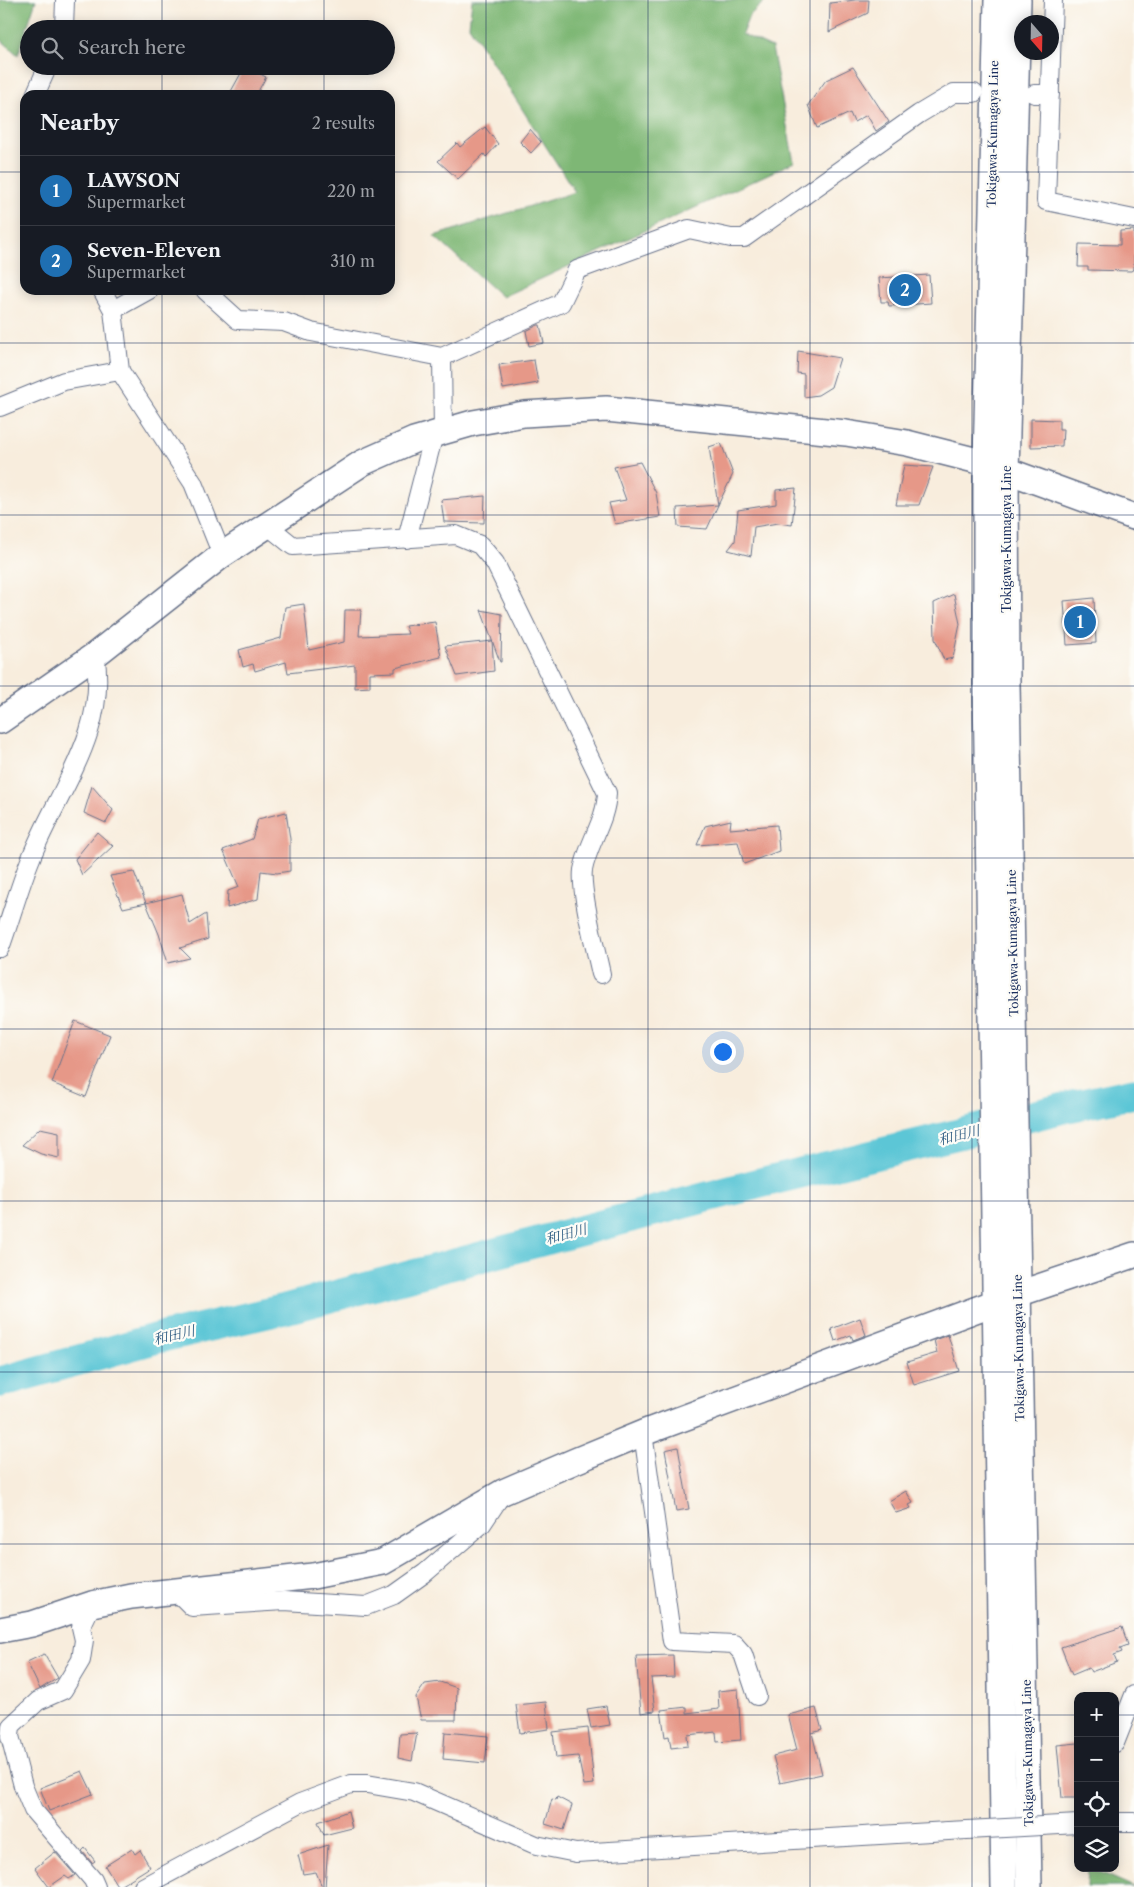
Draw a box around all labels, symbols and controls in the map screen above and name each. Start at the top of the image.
north arrow [1014,15,1059,60]
search box [20,20,395,75]
icon: search [38,34,66,62]
text: Search here [78,36,186,59]
street label: Tokigawa-Kumagaya Line [984,60,1001,208]
text: Nearby [40,110,119,135]
text: 2 results [312,113,375,133]
text: LAWSON [87,169,180,192]
text: 1 [52,181,60,201]
text: 220 m [327,181,375,201]
text: Supermarket [87,192,185,212]
text: Seven-Eleven [87,239,221,262]
text: 2 [51,251,61,271]
text: 310 m [330,251,375,271]
text: Supermarket [87,262,185,282]
pin: 2 [889,271,921,309]
street label: Tokigawa-Kumagaya Line [999,465,1014,613]
pin: 1 [1064,603,1096,641]
street label: Tokigawa-Kumagaya Line [1004,869,1021,1017]
your location [710,1039,736,1065]
water label: 和田川 [936,1121,983,1149]
water label: 和田川 [543,1219,591,1248]
street label: Tokigawa-Kumagaya Line [1010,1274,1027,1422]
water label: 和田川 [152,1321,198,1348]
street label: Tokigawa-Kumagaya Line [1019,1679,1036,1827]
map controls [1074,1692,1119,1872]
button: + [1074,1692,1119,1737]
button: − [1074,1737,1119,1782]
button: locate [1074,1782,1119,1827]
button: layers [1074,1827,1119,1872]

